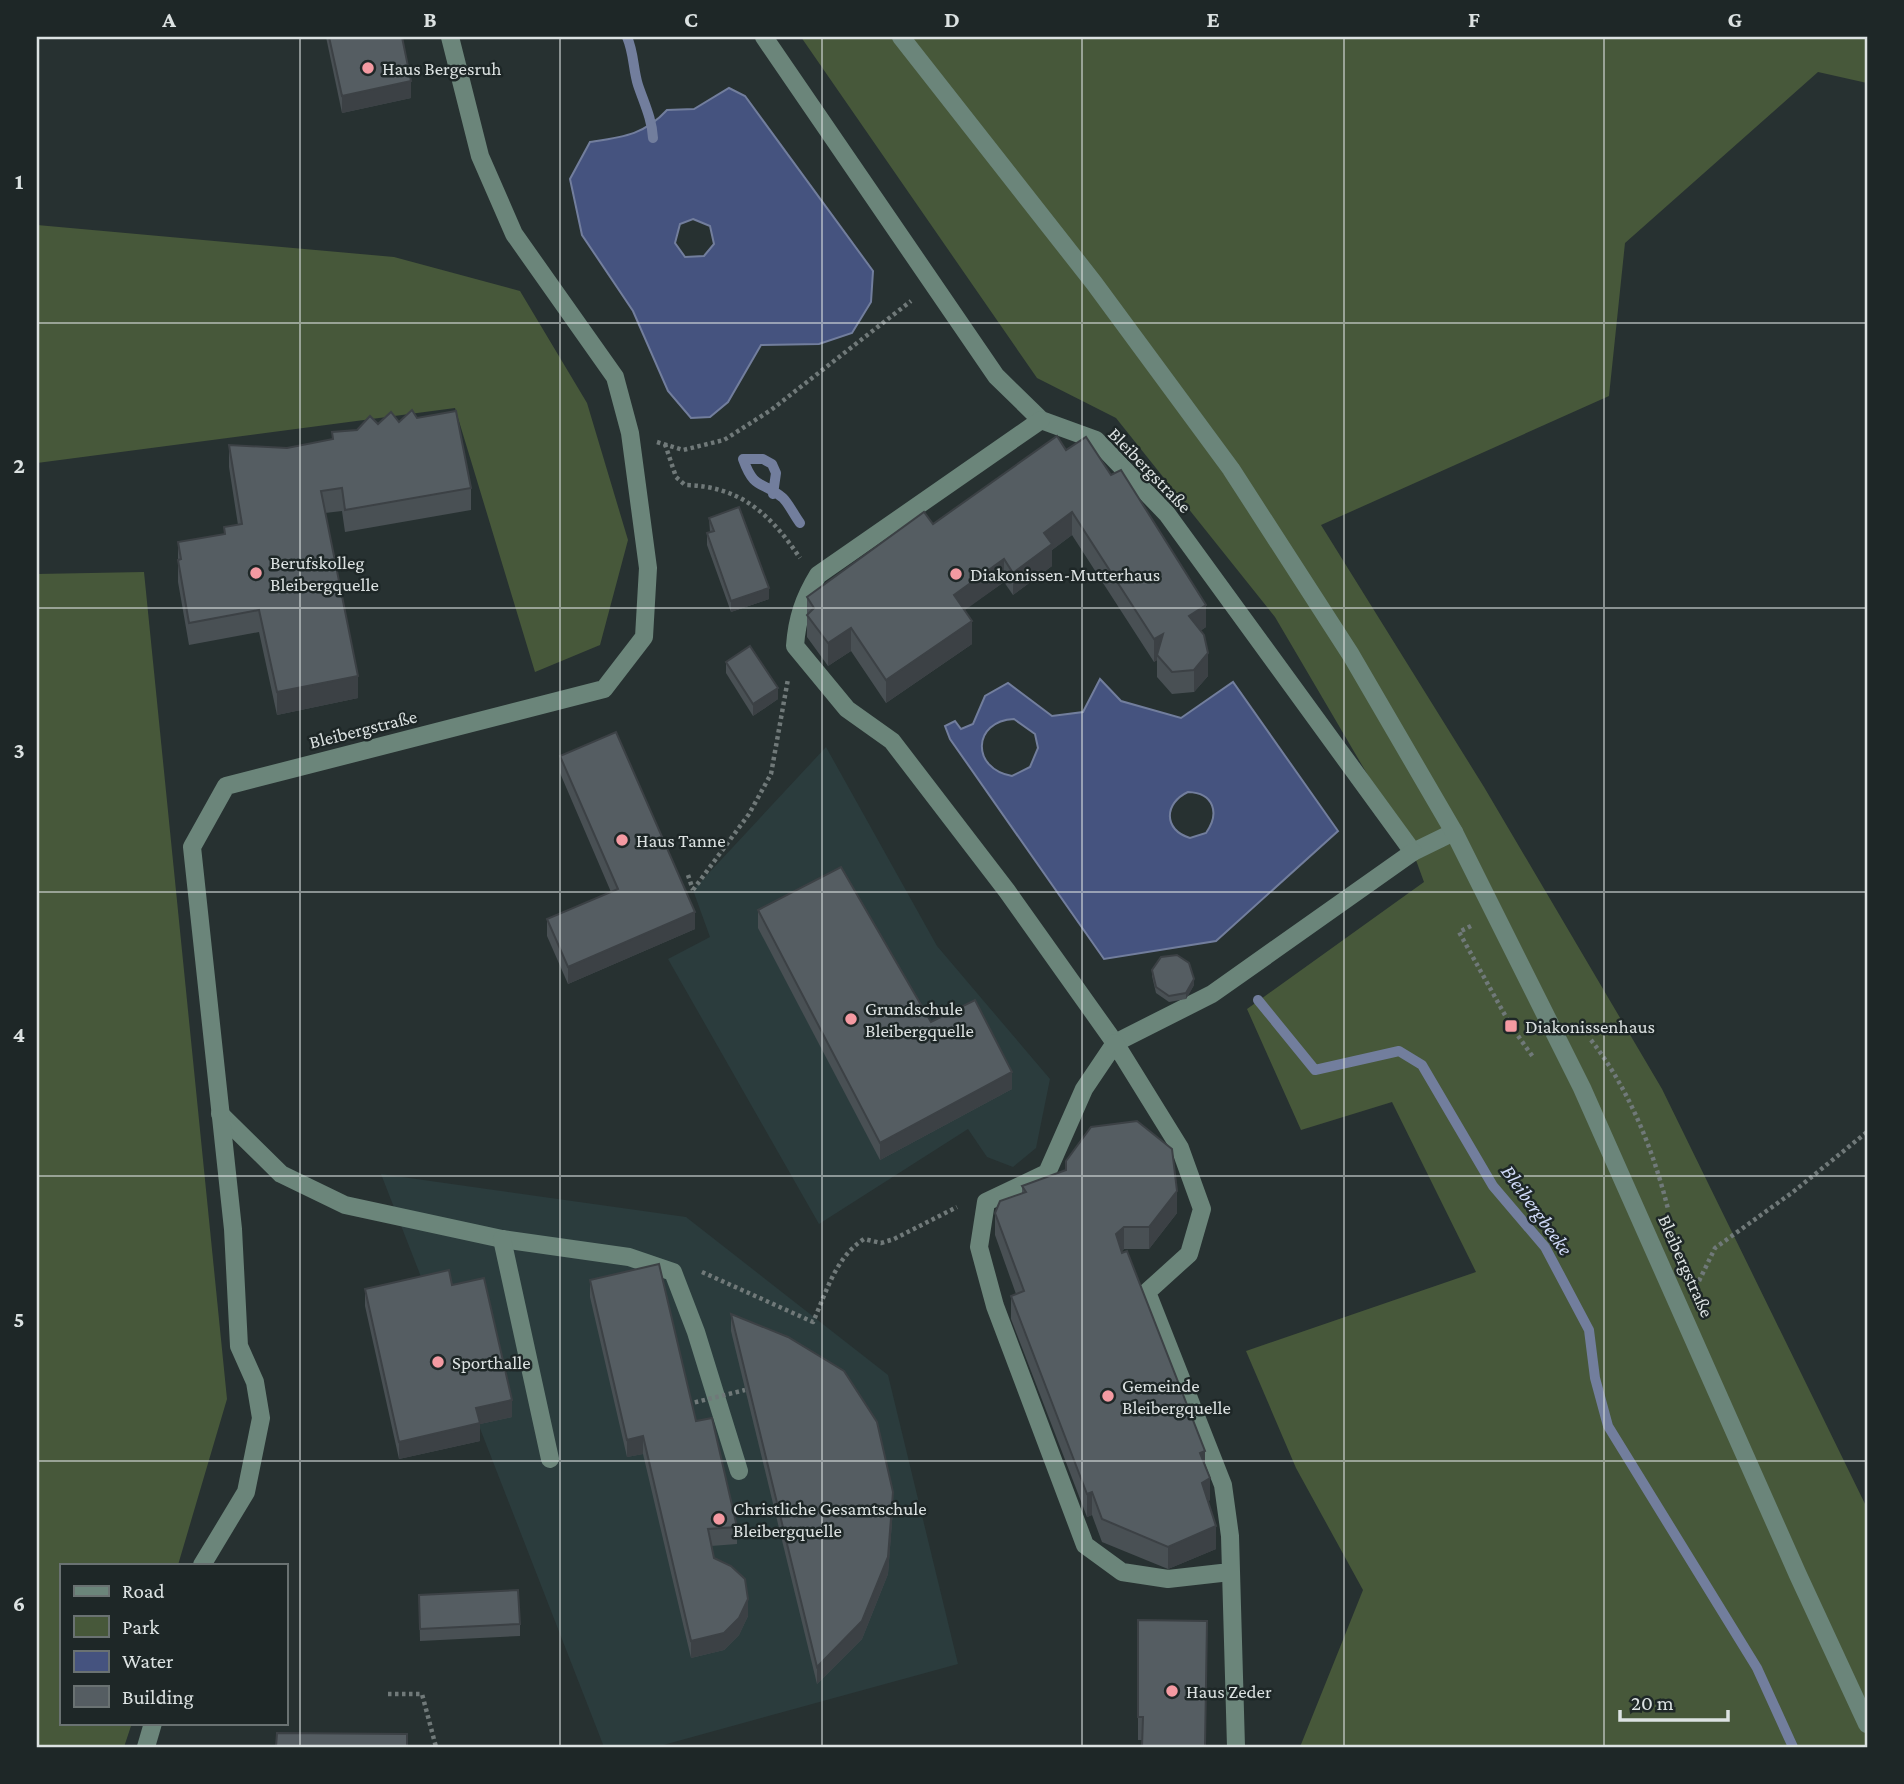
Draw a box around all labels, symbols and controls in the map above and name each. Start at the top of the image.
text: A [161,6,176,32]
text: B [423,6,437,32]
text: C [684,6,698,32]
text: D [944,6,960,32]
text: E [1206,6,1220,32]
text: F [1468,6,1480,32]
text: G [1728,6,1743,32]
place label: Haus Bergesruh [382,58,501,79]
marker: Haus Bergesruh [360,60,376,76]
text: 1 [15,168,24,194]
street label: Bleibergstraße [1104,423,1196,517]
text: 2 [13,452,25,478]
place label: Berufskolleg Bleibergquelle [270,552,379,595]
place label: Diakonissen-Mutterhaus [970,564,1160,585]
marker: Berufskolleg Bleibergquelle [248,565,264,581]
marker: Diakonissen-Mutterhaus [948,566,964,582]
street label: Bleibergstraße [307,705,419,753]
text: 3 [13,737,25,763]
place label: Haus Tanne [636,830,726,851]
marker: Haus Tanne [614,832,630,848]
place label: Grundschule Bleibergquelle [865,998,974,1041]
marker: Grundschule Bleibergquelle [843,1011,859,1027]
place label: Diakonissenhaus [1525,1016,1655,1037]
marker: Diakonissenhaus [1503,1018,1519,1034]
text: 4 [13,1021,25,1047]
water label: Bleibergbeeke [1496,1160,1578,1260]
street label: Bleibergstraße [1654,1211,1718,1321]
text: 5 [13,1306,25,1332]
place label: Sporthalle [452,1352,531,1373]
marker: Sporthalle [430,1354,446,1370]
place label: Gemeinde Bleibergquelle [1122,1375,1231,1418]
marker: Gemeinde Bleibergquelle [1100,1388,1116,1404]
place label: Christliche Gesamtschule Bleibergquelle [733,1498,927,1541]
marker: Christliche Gesamtschule Bleibergquelle [711,1511,727,1527]
legend [60,1564,287,1724]
text: Road [122,1579,165,1603]
text: 6 [13,1590,25,1616]
text: Park [122,1615,159,1639]
text: Water [122,1649,174,1673]
scale bar [1620,1679,1729,1723]
place label: Haus Zeder [1186,1681,1272,1702]
marker: Haus Zeder [1164,1683,1180,1699]
text: Building [122,1685,194,1709]
text: 20 m [1631,1691,1674,1715]

